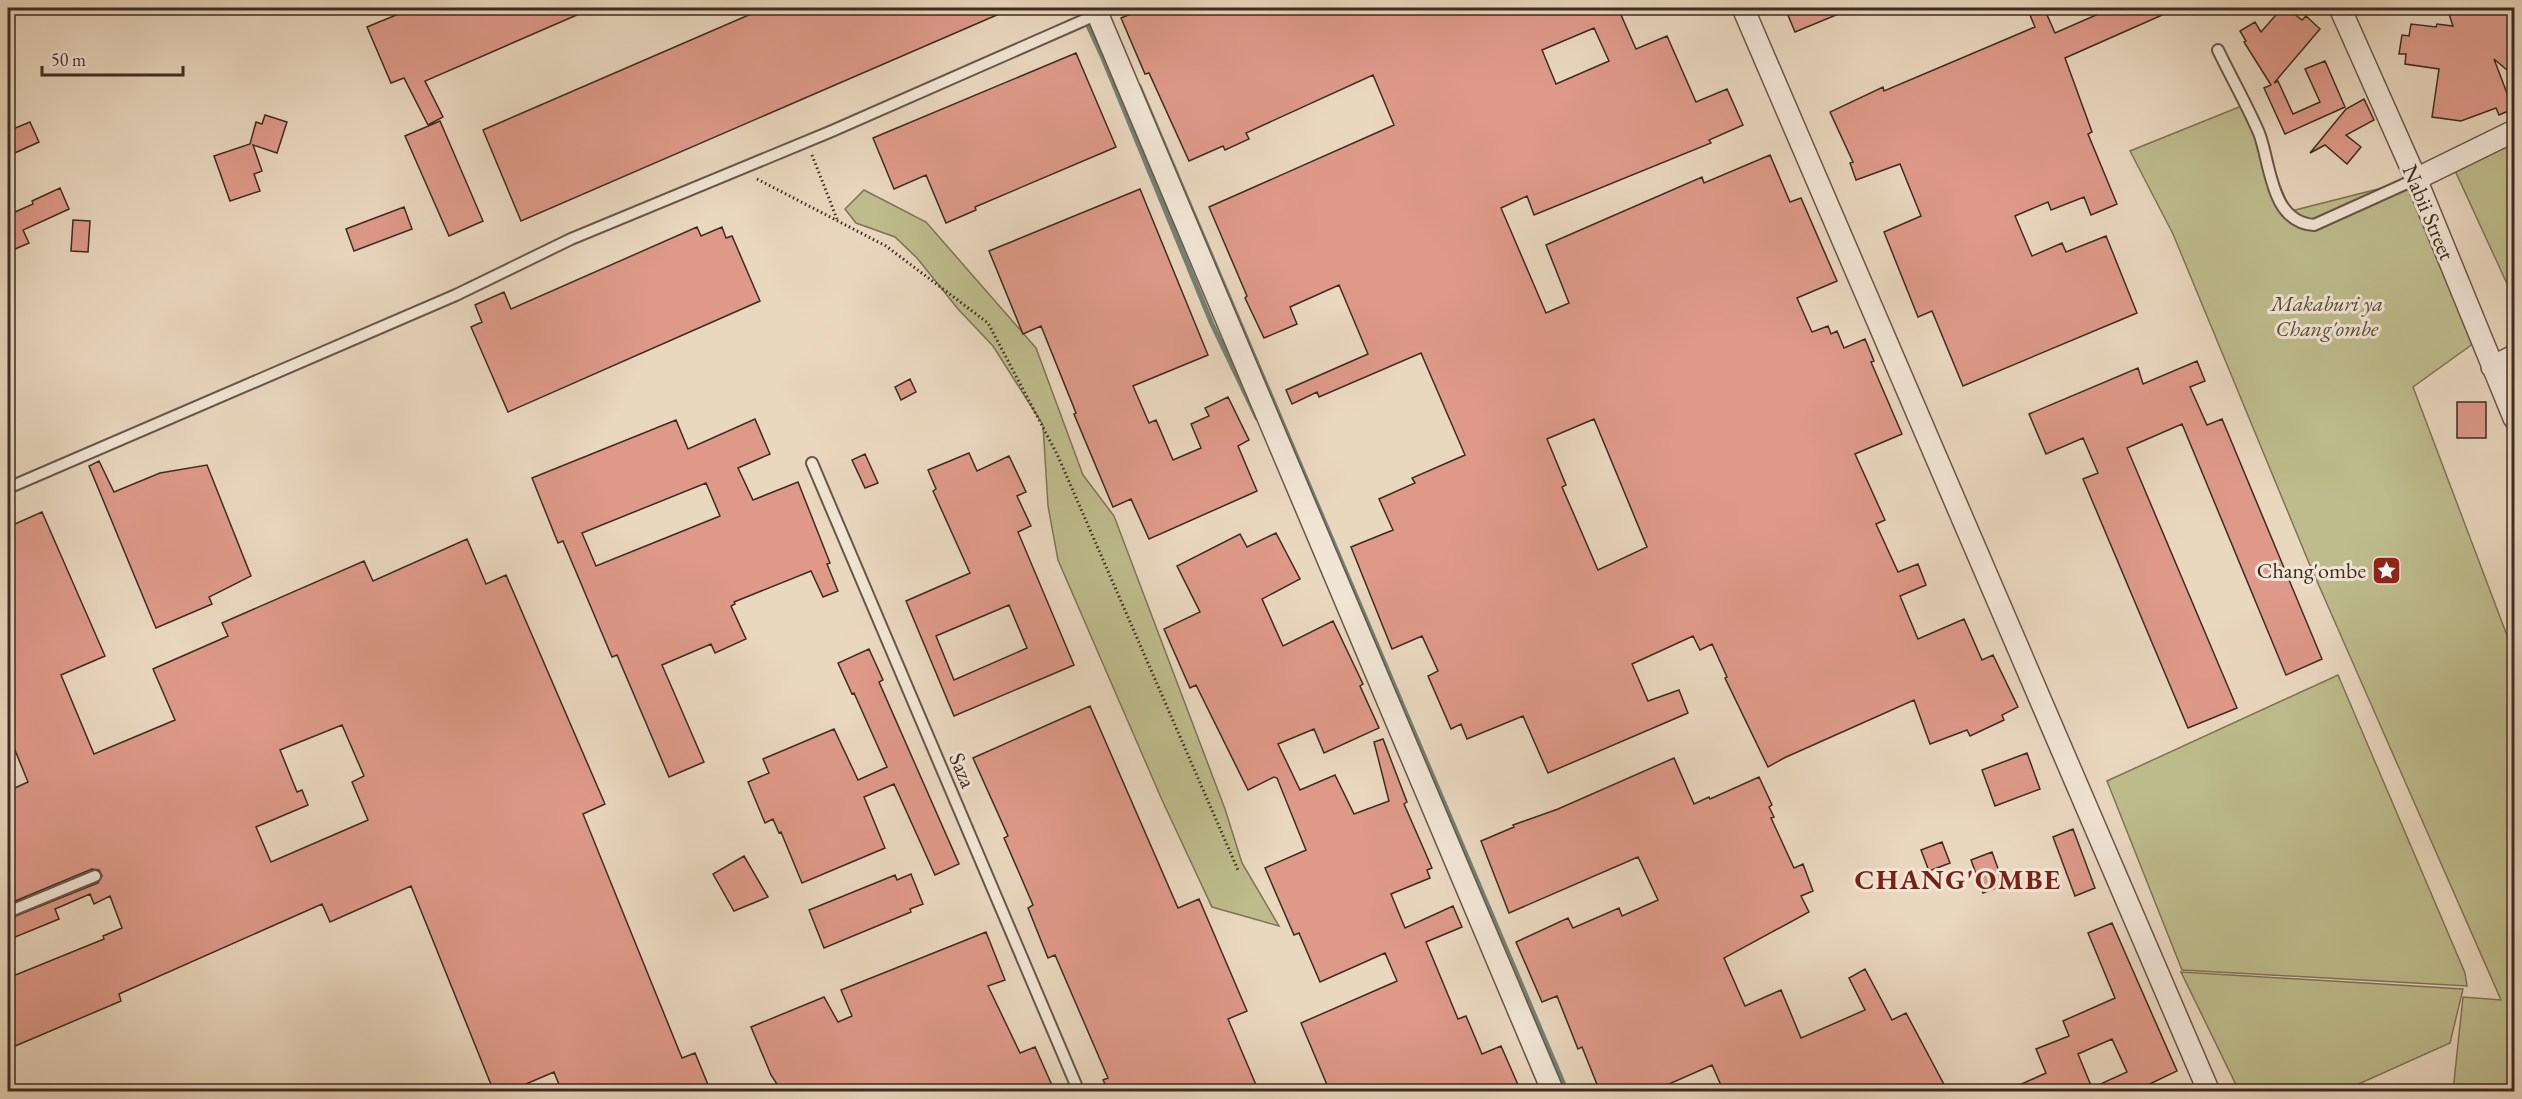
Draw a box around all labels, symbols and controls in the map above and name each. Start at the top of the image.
scale bar [42,39,183,77]
text: 50 m [51,48,86,71]
street label: Nabii Street [2395,160,2462,264]
park label: Makaburi ya Chang'ombe [2269,289,2383,343]
place icon: Chang'ombe [2371,554,2403,586]
place label: Chang'ombe [2257,556,2366,585]
street label: Saza [942,748,983,792]
district label: CHANG'OMBE [1854,861,2062,897]

